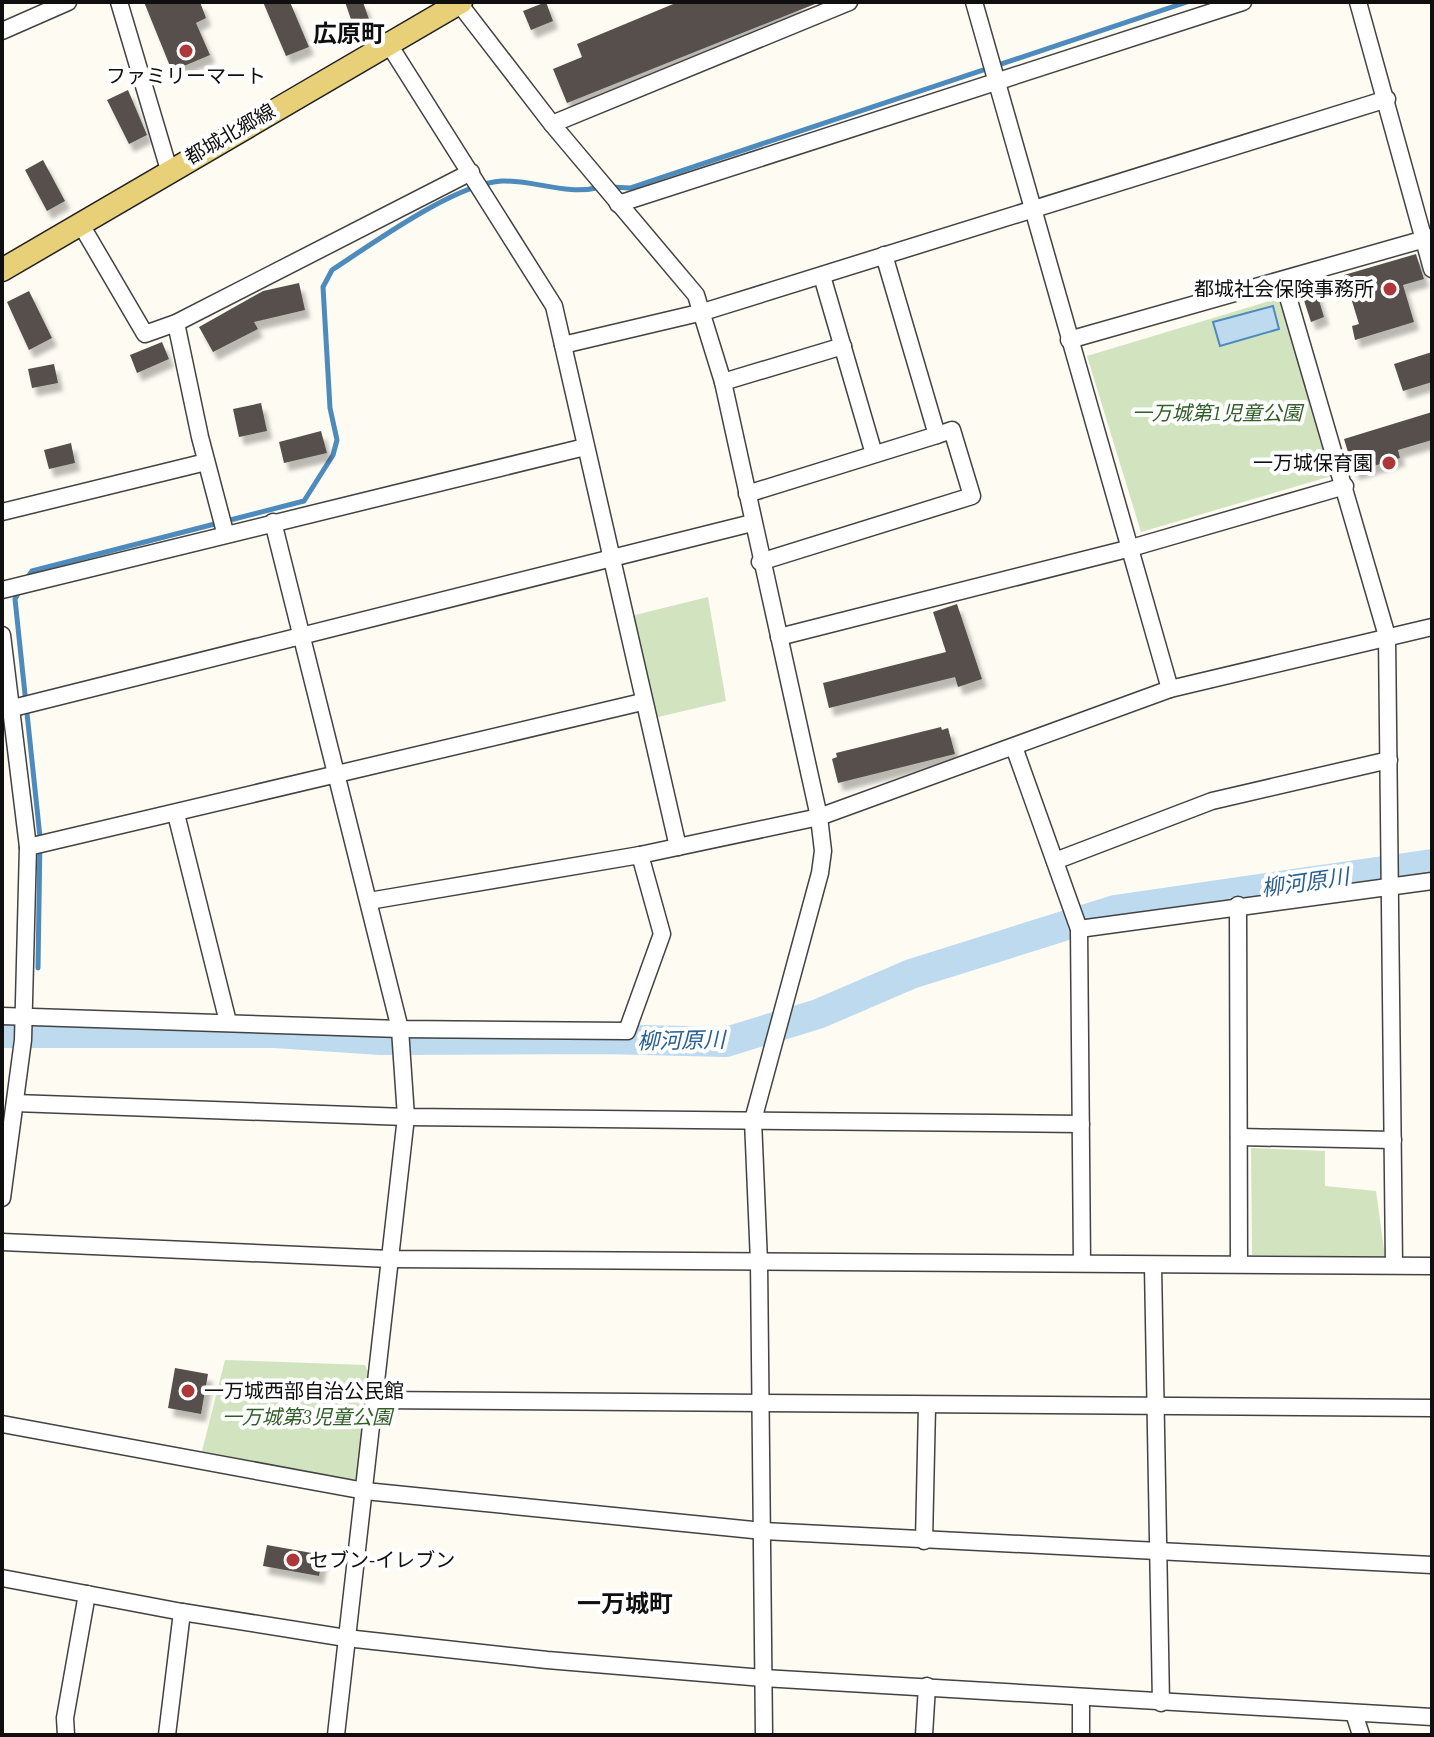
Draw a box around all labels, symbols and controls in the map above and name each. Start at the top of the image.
district label: 広原町 [313,17,385,50]
marker: ファミリーマート [177,42,195,60]
place label: ファミリーマート [106,62,266,90]
street label: 都城北郷線 [180,97,280,171]
place label: 都城社会保険事務所 [1194,275,1374,303]
marker: 都城社会保険事務所 [1381,280,1399,298]
park label: 一万城第1児童公園 [1132,399,1305,427]
place label: 一万城保育園 [1253,449,1373,477]
marker: 一万城保育園 [1380,454,1398,472]
water label: 柳河原川 [1259,861,1353,903]
water label: 柳河原川 [637,1024,727,1056]
place label: 一万城西部自治公民館 [204,1377,404,1405]
marker: 一万城西部自治公民館 [179,1382,197,1400]
park label: 一万城第3児童公園 [222,1403,395,1431]
place label: セブン-イレブン [309,1546,455,1574]
marker: セブン-イレブン [284,1551,302,1569]
district label: 一万城町 [577,1587,673,1620]

